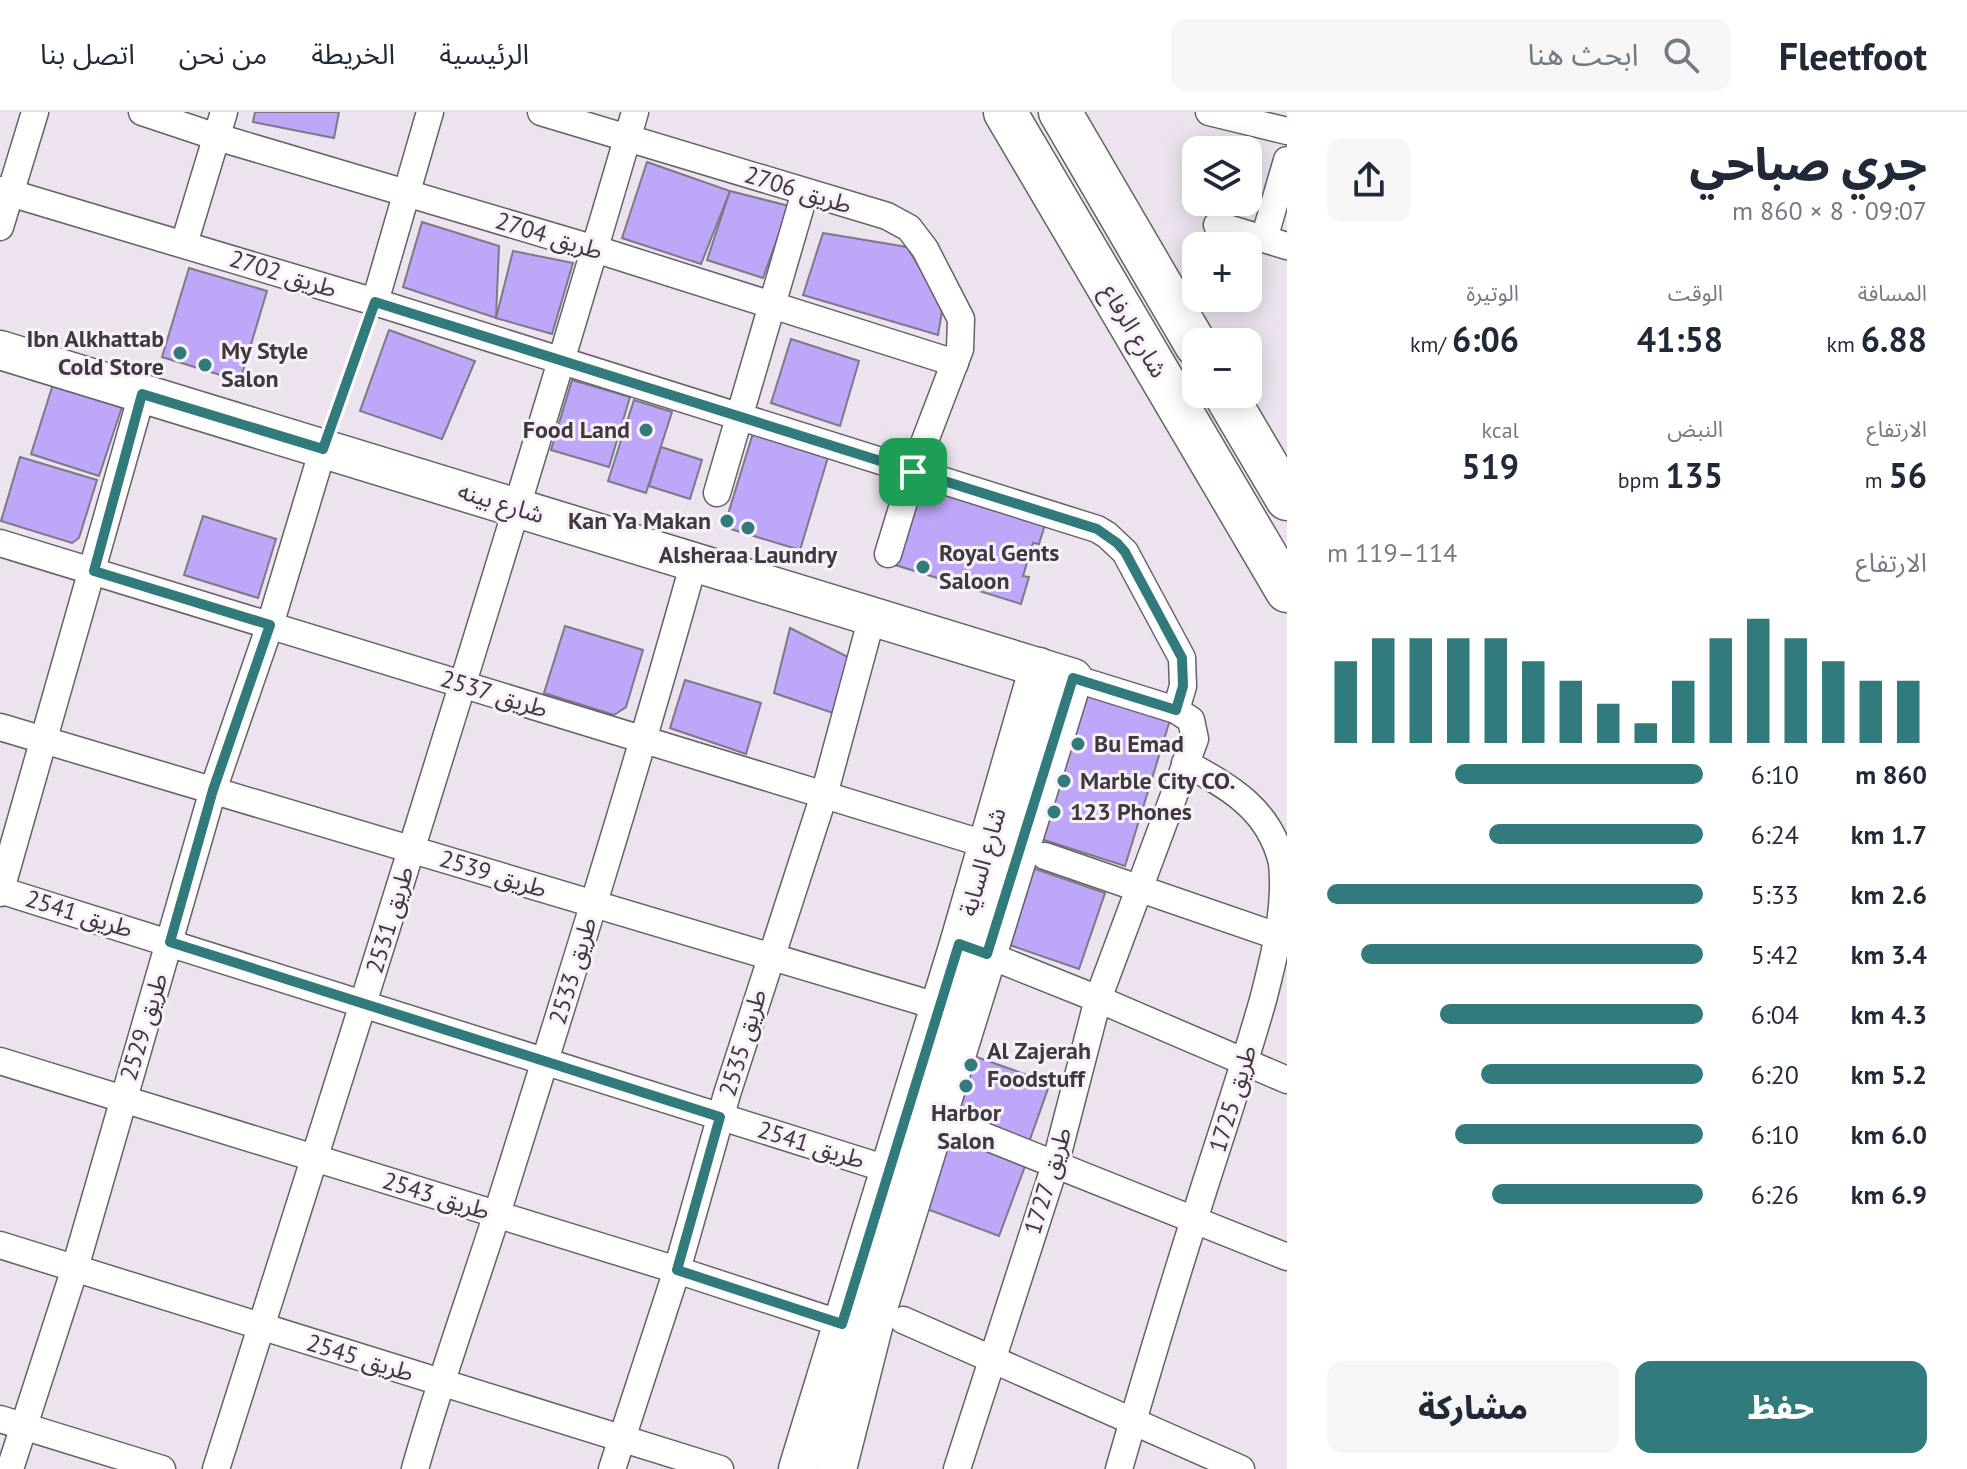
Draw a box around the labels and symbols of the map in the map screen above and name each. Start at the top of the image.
street label: طريق 2706 [741,159,855,220]
street label: طريق 2704 [492,205,606,266]
street label: طريق 2702 [226,243,340,304]
street label: شارع الرفاع [1093,278,1174,384]
place label: Ibn Alkhattab Cold Store [26,323,164,382]
place label: My Style Salon [221,335,308,394]
marker: Ibn Alkhattab Cold Store [171,344,189,362]
marker: My Style Salon [196,356,214,374]
place label: Food Land [523,414,630,445]
marker: Food Land [637,421,655,439]
pin [879,438,947,506]
street label: شارع بينه [454,475,548,532]
place label: Kan Ya Makan [568,505,711,536]
marker: Kan Ya Makan [718,512,736,530]
marker: Alsheraa Laundry [739,519,757,537]
place label: Royal Gents Saloon [939,537,1059,596]
place label: Alsheraa Laundry [659,539,838,570]
marker: Royal Gents Saloon [914,558,932,576]
street label: طريق 2537 [437,663,551,724]
place label: Bu Emad [1094,728,1184,759]
marker: Bu Emad [1069,735,1087,753]
place label: Marble City CO. [1080,765,1235,796]
marker: Marble City CO. [1055,772,1073,790]
place label: 123 Phones [1070,796,1192,827]
marker: 123 Phones [1045,803,1063,821]
street label: شارع الساية [952,804,1015,920]
street label: طريق 2539 [436,843,550,904]
street label: طريق 2531 [359,863,420,977]
street label: طريق 2541 [22,883,136,944]
street label: طريق 2533 [542,914,603,1028]
street label: طريق 2529 [113,970,174,1084]
street label: طريق 2535 [712,986,773,1100]
place label: Al Zajerah Foodstuff [987,1035,1091,1094]
street label: طريق 1725 [1202,1042,1263,1156]
marker: Al Zajerah Foodstuff [962,1056,980,1074]
marker: Harbor Salon [957,1077,975,1095]
place label: Harbor Salon [931,1097,1002,1156]
street label: طريق 2541 [754,1114,868,1175]
street label: طريق 1727 [1017,1124,1078,1238]
street label: طريق 2543 [379,1165,493,1226]
street label: طريق 2545 [303,1327,417,1388]

